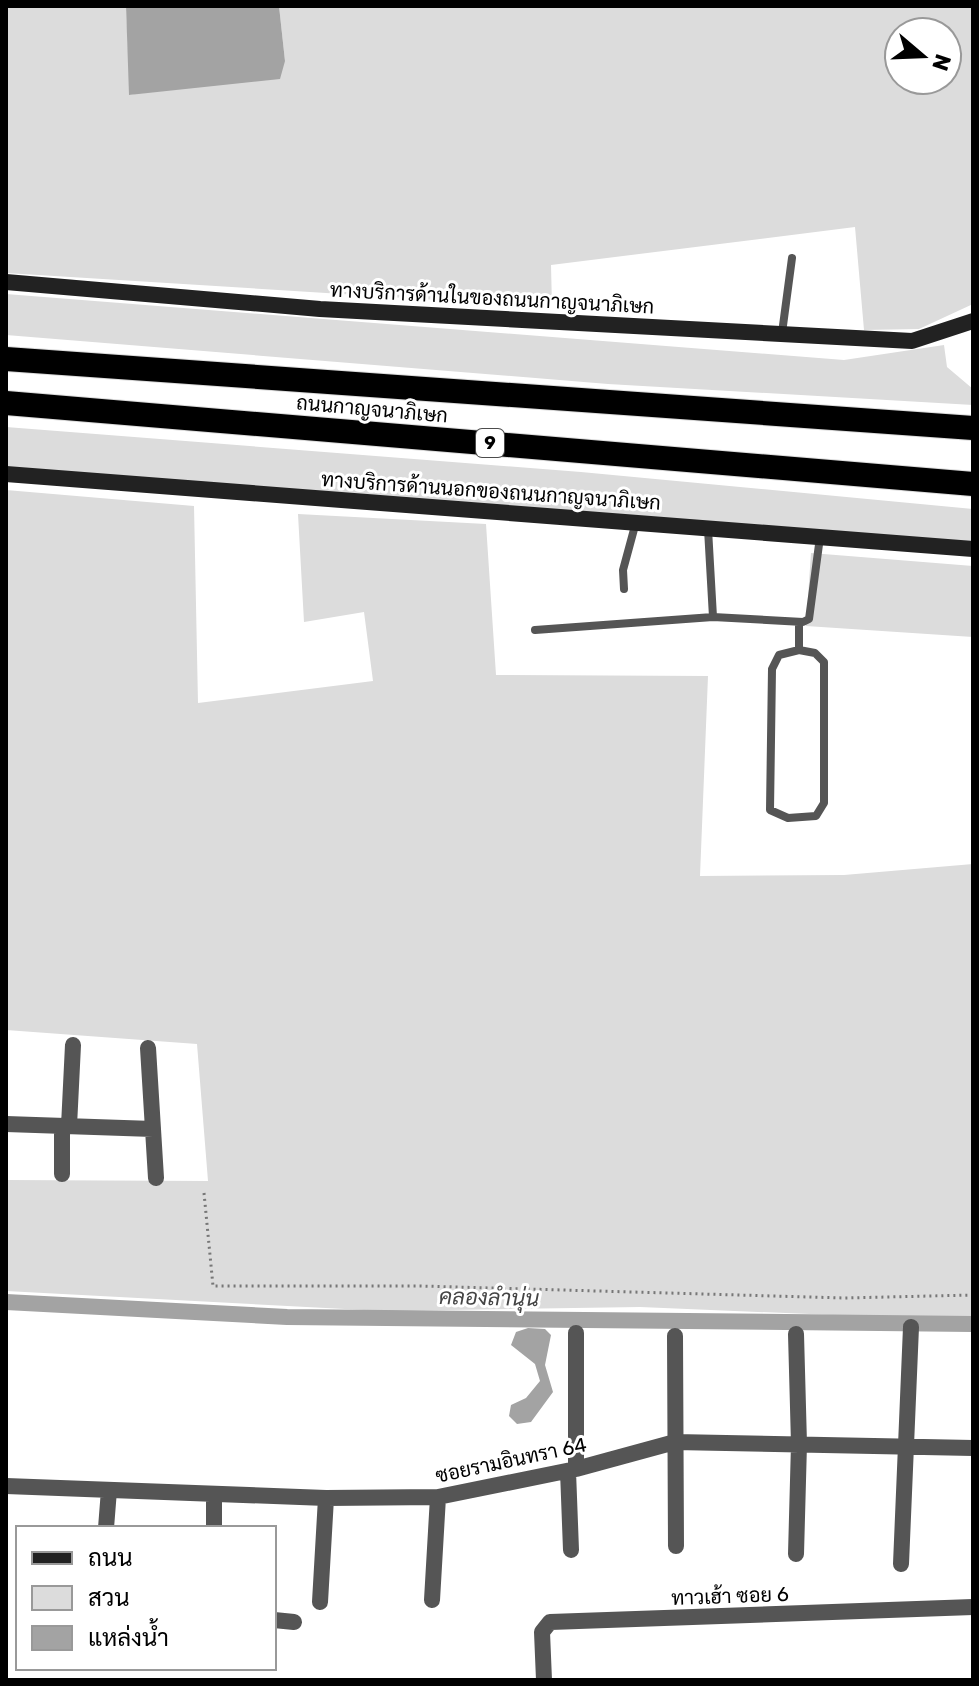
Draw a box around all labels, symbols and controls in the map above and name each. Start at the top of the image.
north arrow [883,16,963,96]
text: N [926,50,957,74]
street label: ทางบริการด้านในของถนนกาญจนาภิเษก [329,277,655,318]
street label: ถนนกาญจนาภิเษก [295,390,449,428]
road number: 9 [476,429,504,457]
street label: ทางบริการด้านนอกของถนนกาญจนาภิเษก [320,467,662,515]
water label: คลองลำนุ่น [439,1283,539,1314]
street label: ซอยรามอินทรา 64 [433,1432,589,1488]
legend [16,1526,276,1670]
text: ถนน [88,1544,133,1572]
street label: ทาวเฮ้า ซอย 6 [671,1582,789,1610]
text: สวน [88,1584,130,1612]
text: แหล่งน้ำ [88,1618,169,1652]

